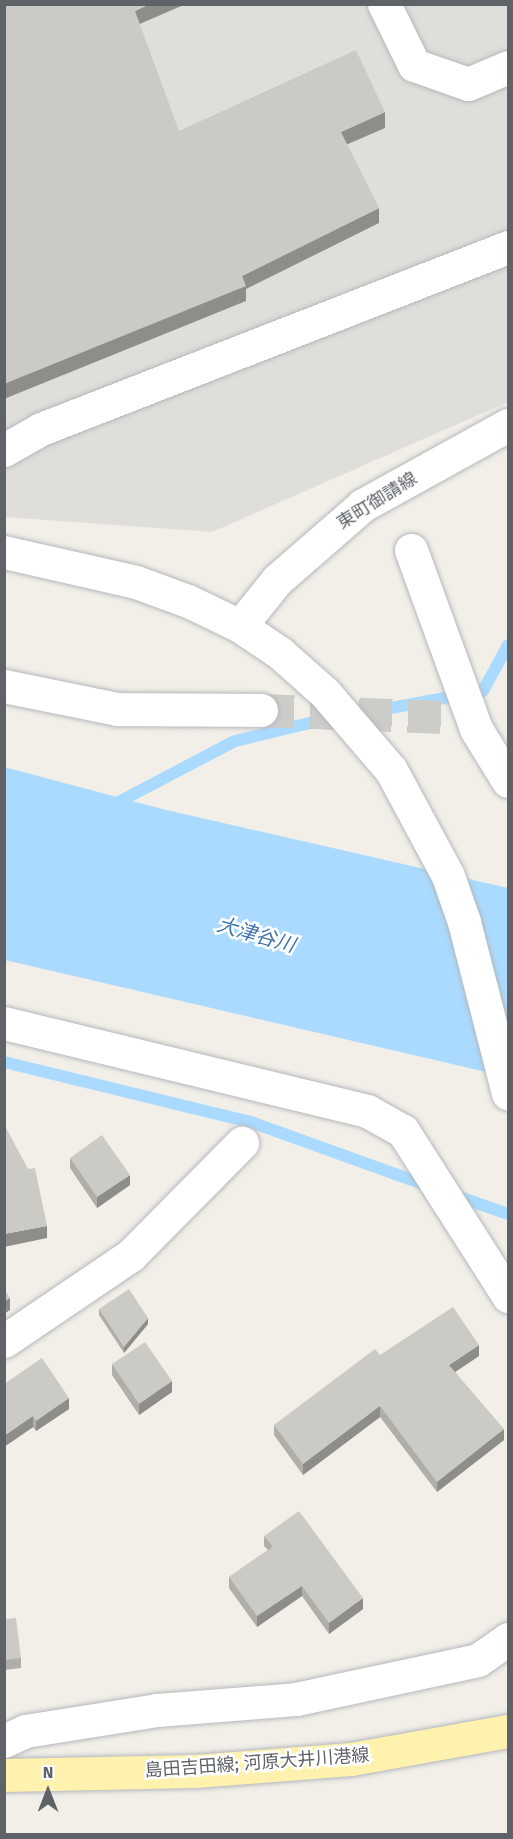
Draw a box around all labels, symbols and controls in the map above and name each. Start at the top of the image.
street label: 東町御請線 [333,468,421,534]
water label: 大津谷川 [214,912,298,958]
street label: 島田吉田線; 河原大井川港線 [144,1744,370,1782]
north arrow [18,1761,78,1821]
text: N [43,1763,53,1782]

